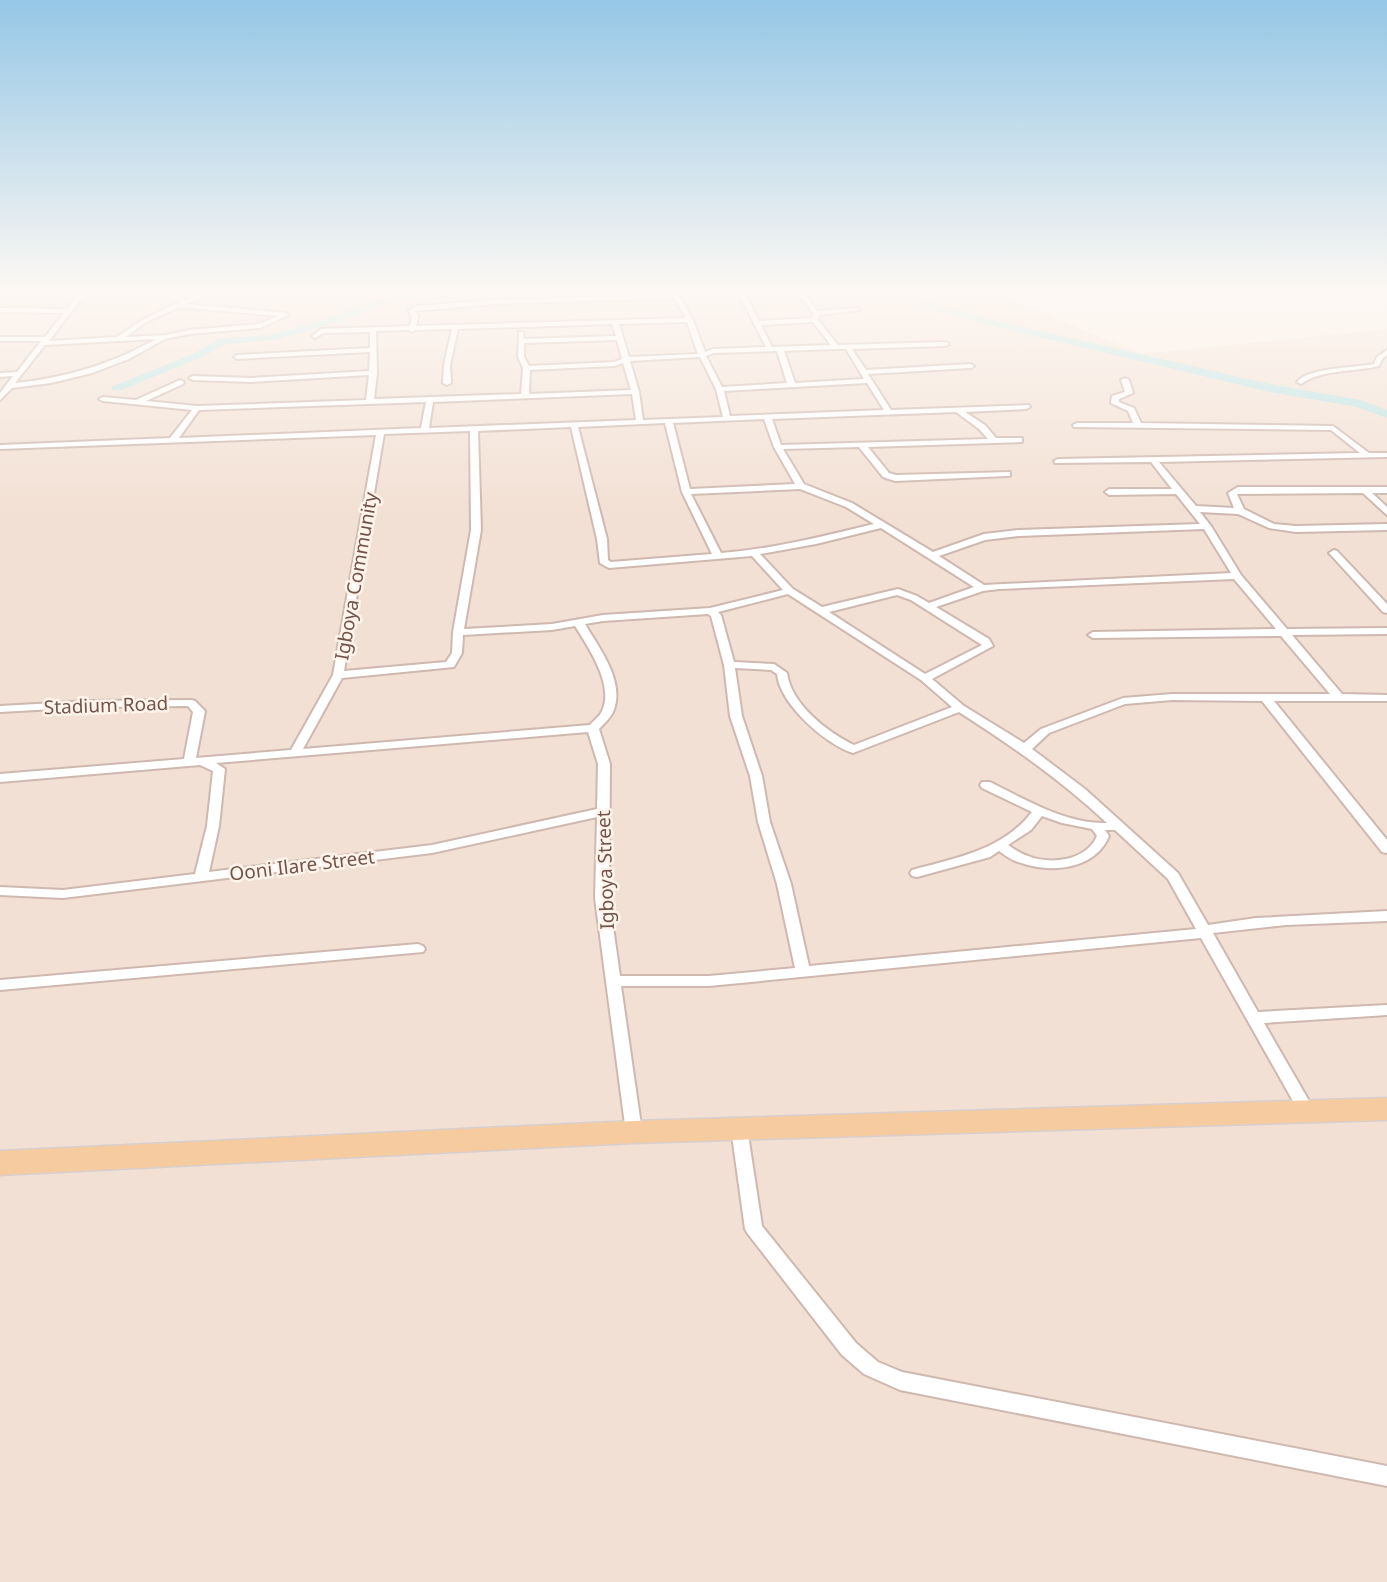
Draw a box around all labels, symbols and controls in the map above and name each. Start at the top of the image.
street label: Igboya Community [328,490,384,662]
street label: Stadium Road [43,690,169,720]
street label: Igboya Street [590,810,620,930]
street label: Ooni Ilare Street [228,843,376,887]

